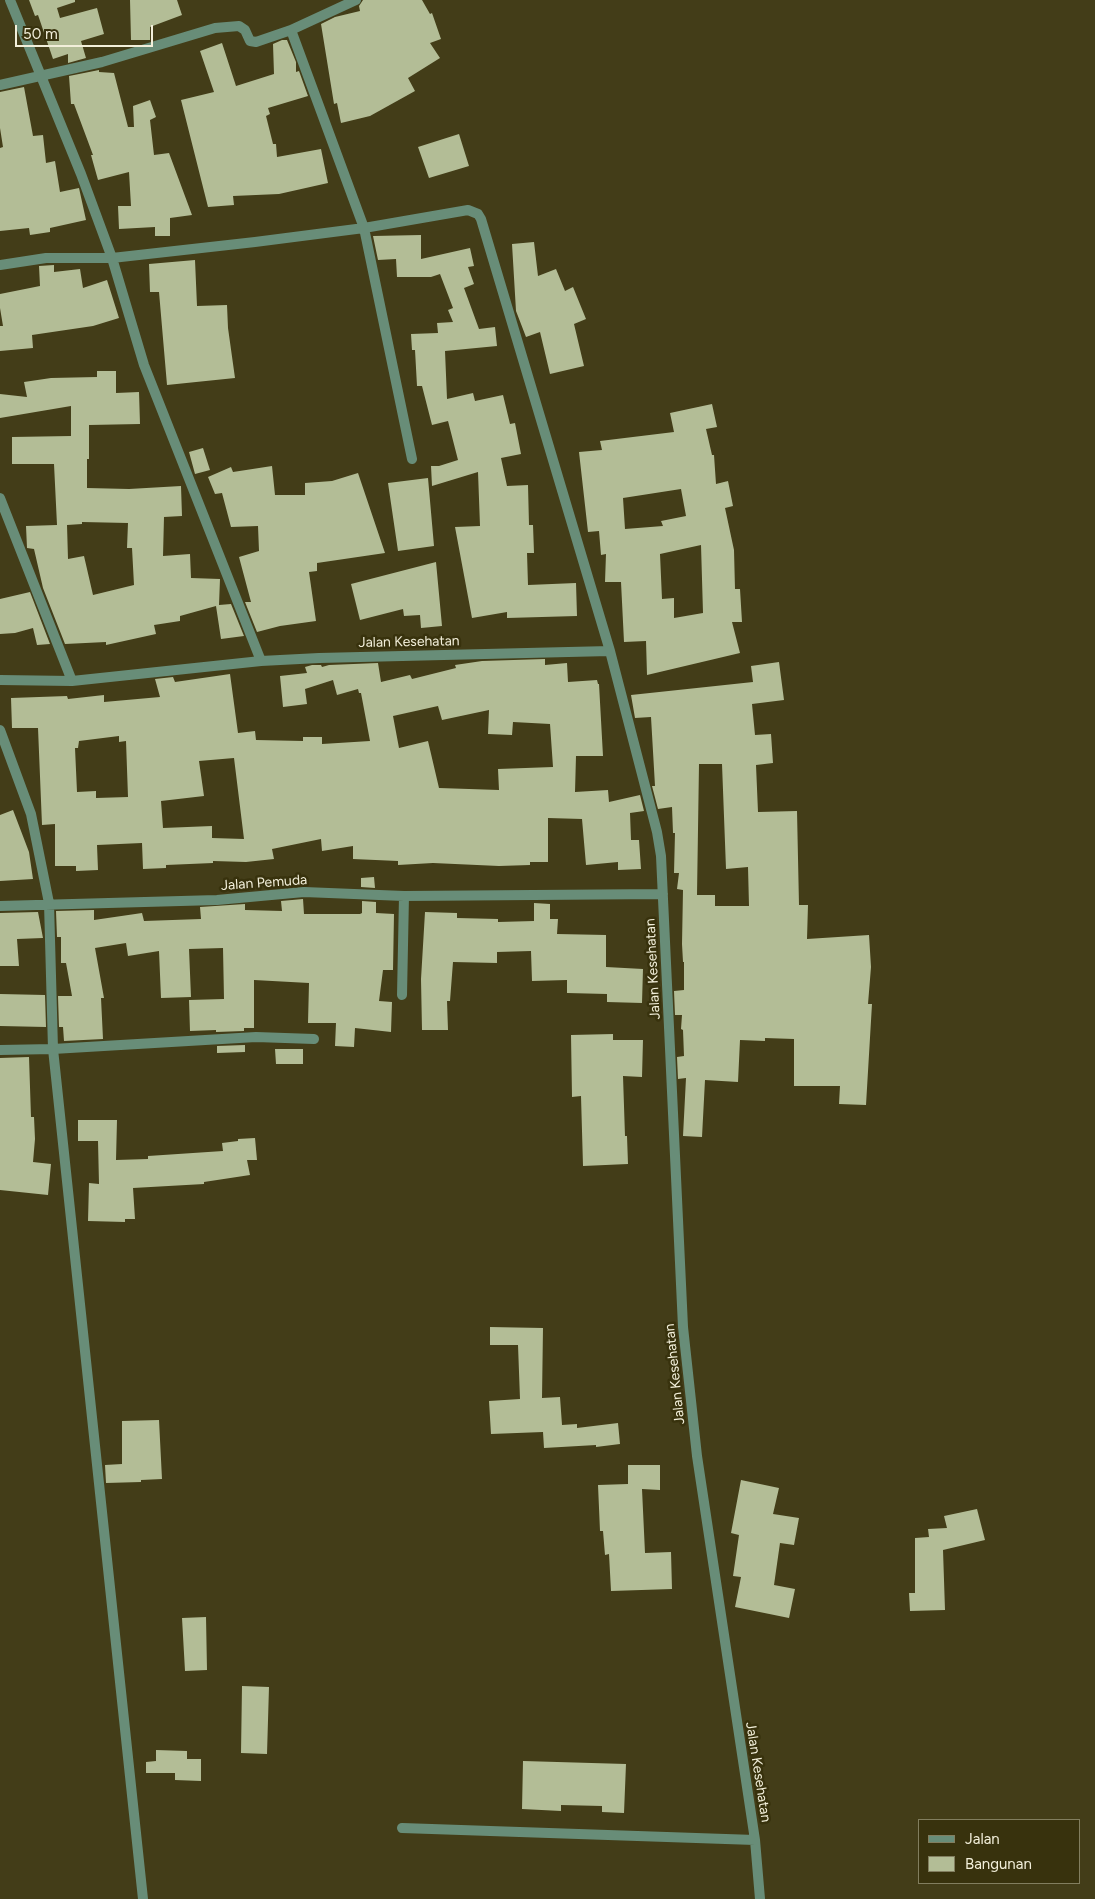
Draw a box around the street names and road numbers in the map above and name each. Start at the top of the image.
street label: Jalan Kesehatan [358,633,460,651]
street label: Jalan Pemuda [220,872,308,894]
street label: Jalan Kesehatan [642,918,664,1020]
street label: Jalan Kesehatan [661,1323,689,1425]
street label: Jalan Kesehatan [742,1721,774,1823]

